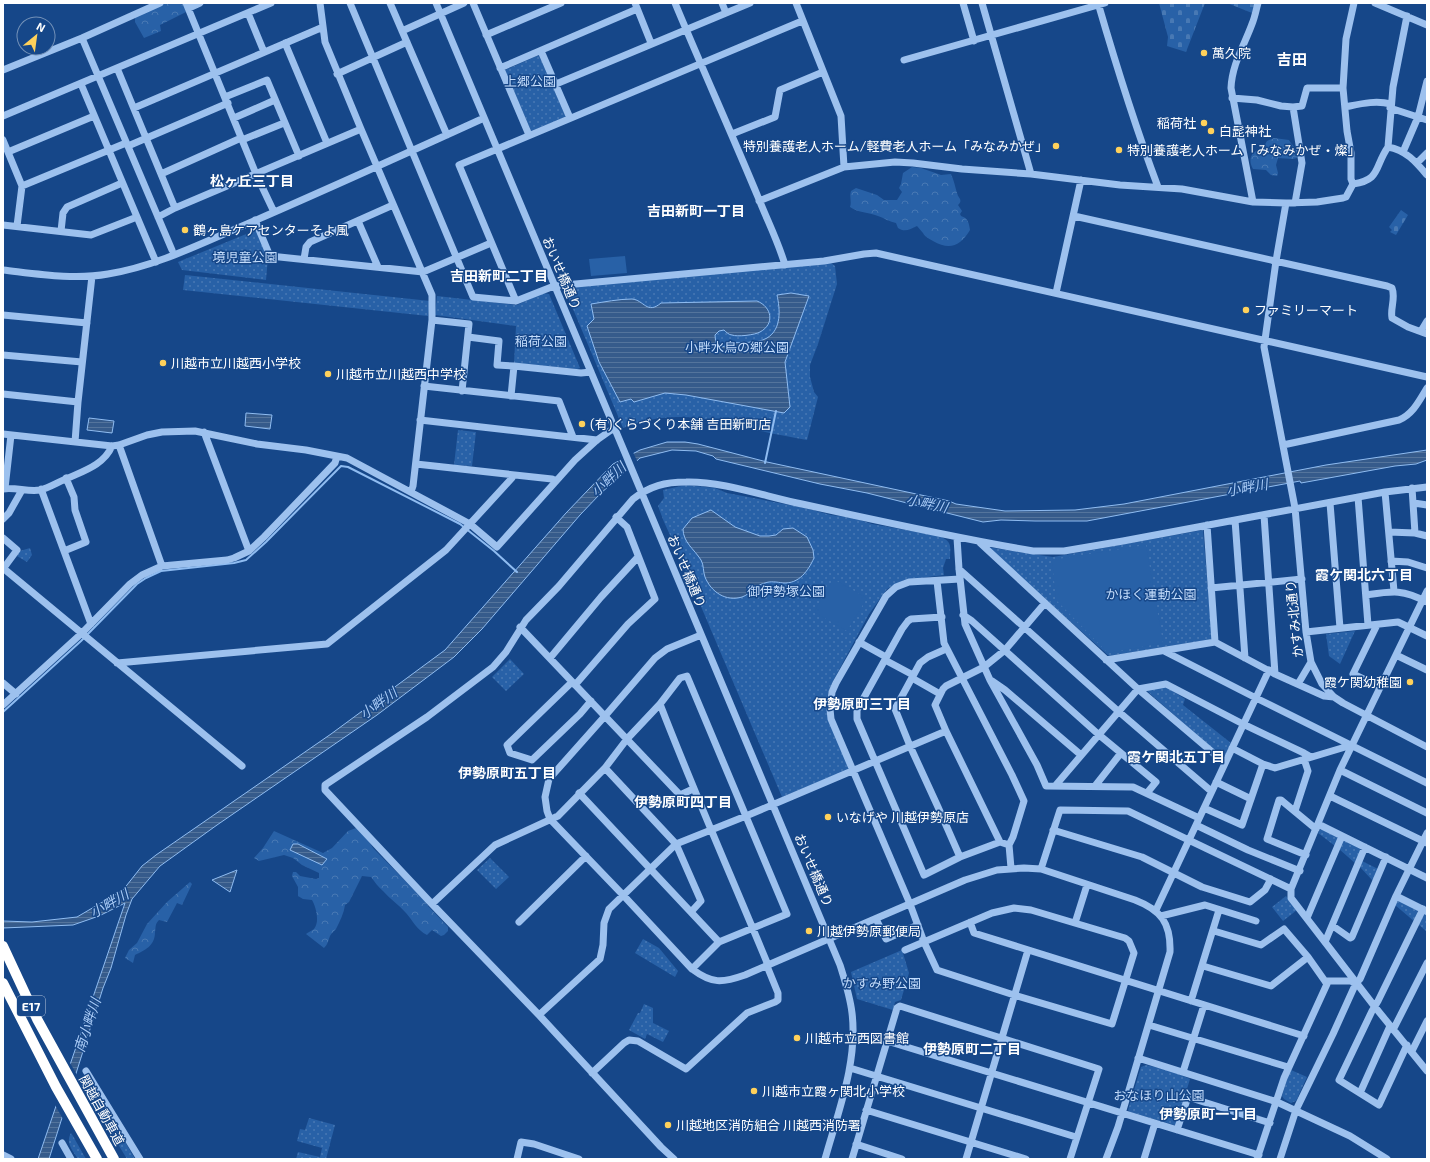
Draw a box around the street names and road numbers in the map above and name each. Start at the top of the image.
street label: おいせ橋通り [539,234,585,312]
street label: おいせ橋通り [664,532,710,610]
street label: かすみ北通り [1282,579,1306,659]
street label: おいせ橋通り [791,831,837,909]
road number: E17 [17,996,45,1016]
street label: 関越自動車道 [76,1072,128,1148]

